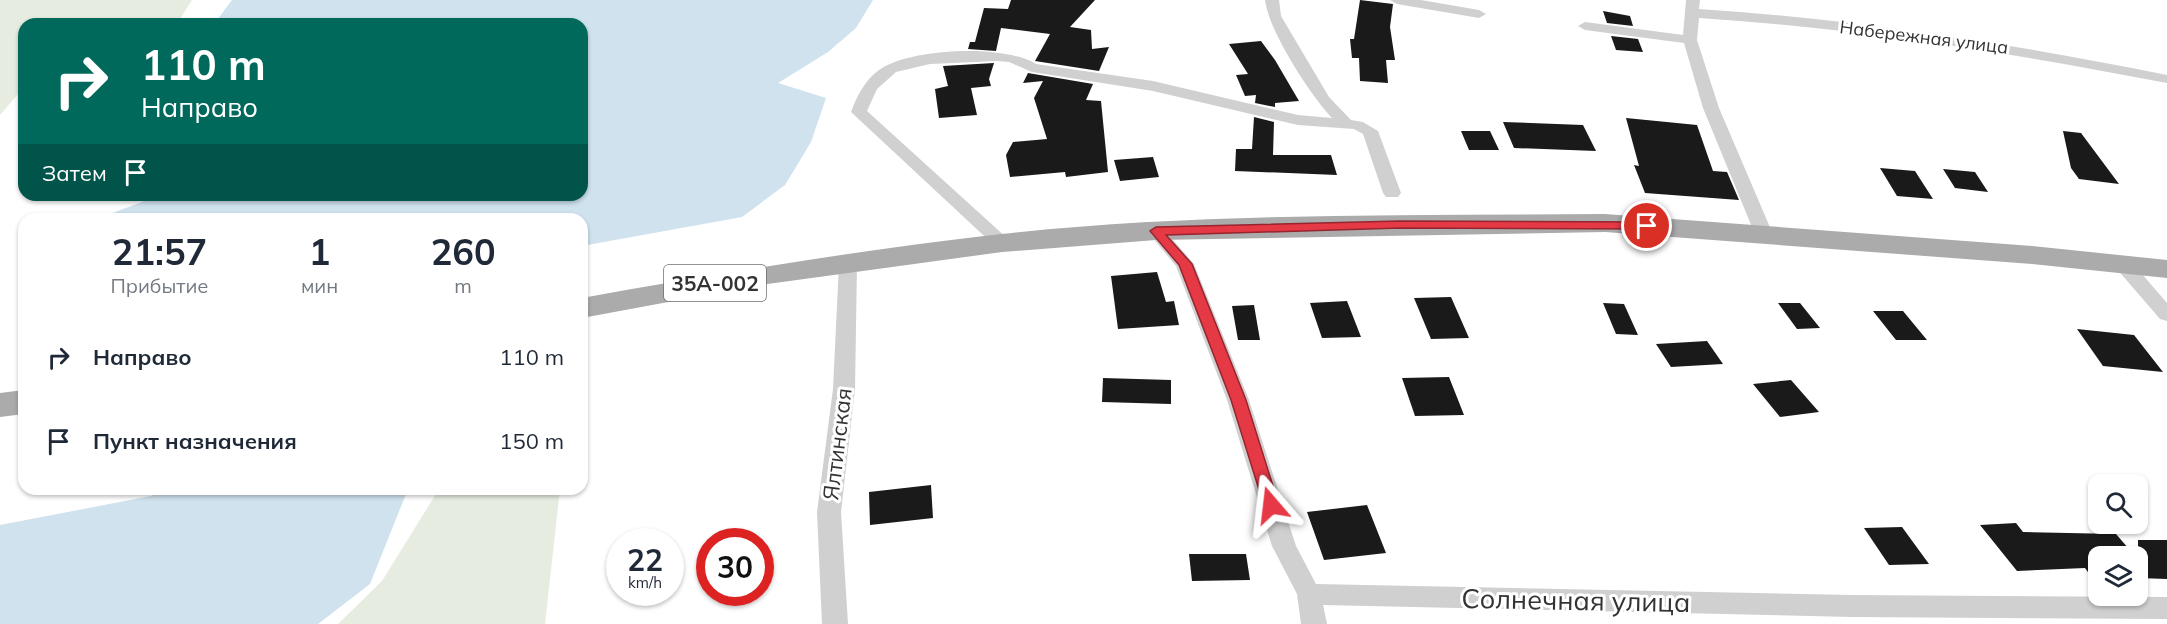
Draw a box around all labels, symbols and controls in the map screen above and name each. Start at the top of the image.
street label: Набережная улица [1838,15,2010,59]
text: 110 m [141,38,266,91]
icon: right [42,42,120,120]
text: Направо [141,90,258,124]
icon: arrive [119,156,152,189]
text: Затем [42,159,107,187]
pin [1621,200,1672,251]
icon: arrive [1630,209,1663,242]
text: 21:57 [112,229,207,274]
text: 1 [309,229,330,274]
text: 260 [431,229,496,274]
road number: 35А-002 [664,265,766,301]
text: Прибытие [110,273,208,298]
text: мин [301,273,338,298]
text: m [454,273,472,298]
icon: right [42,341,75,374]
text: Направо [93,343,191,371]
text: 110 m [499,343,564,371]
street label: Ялтинская [816,386,858,502]
icon: arrive [42,425,75,458]
text: Пункт назначения [93,427,297,455]
text: 150 m [499,427,564,455]
position arrow [1239,473,1303,537]
map controls [2088,474,2148,606]
button: search [2088,474,2148,534]
speed limit sign: 30 [696,528,774,606]
text: 22 [627,541,663,579]
button: layers [2088,546,2148,606]
text: km/h [628,573,662,592]
street label: Солнечная улица [1461,581,1691,619]

